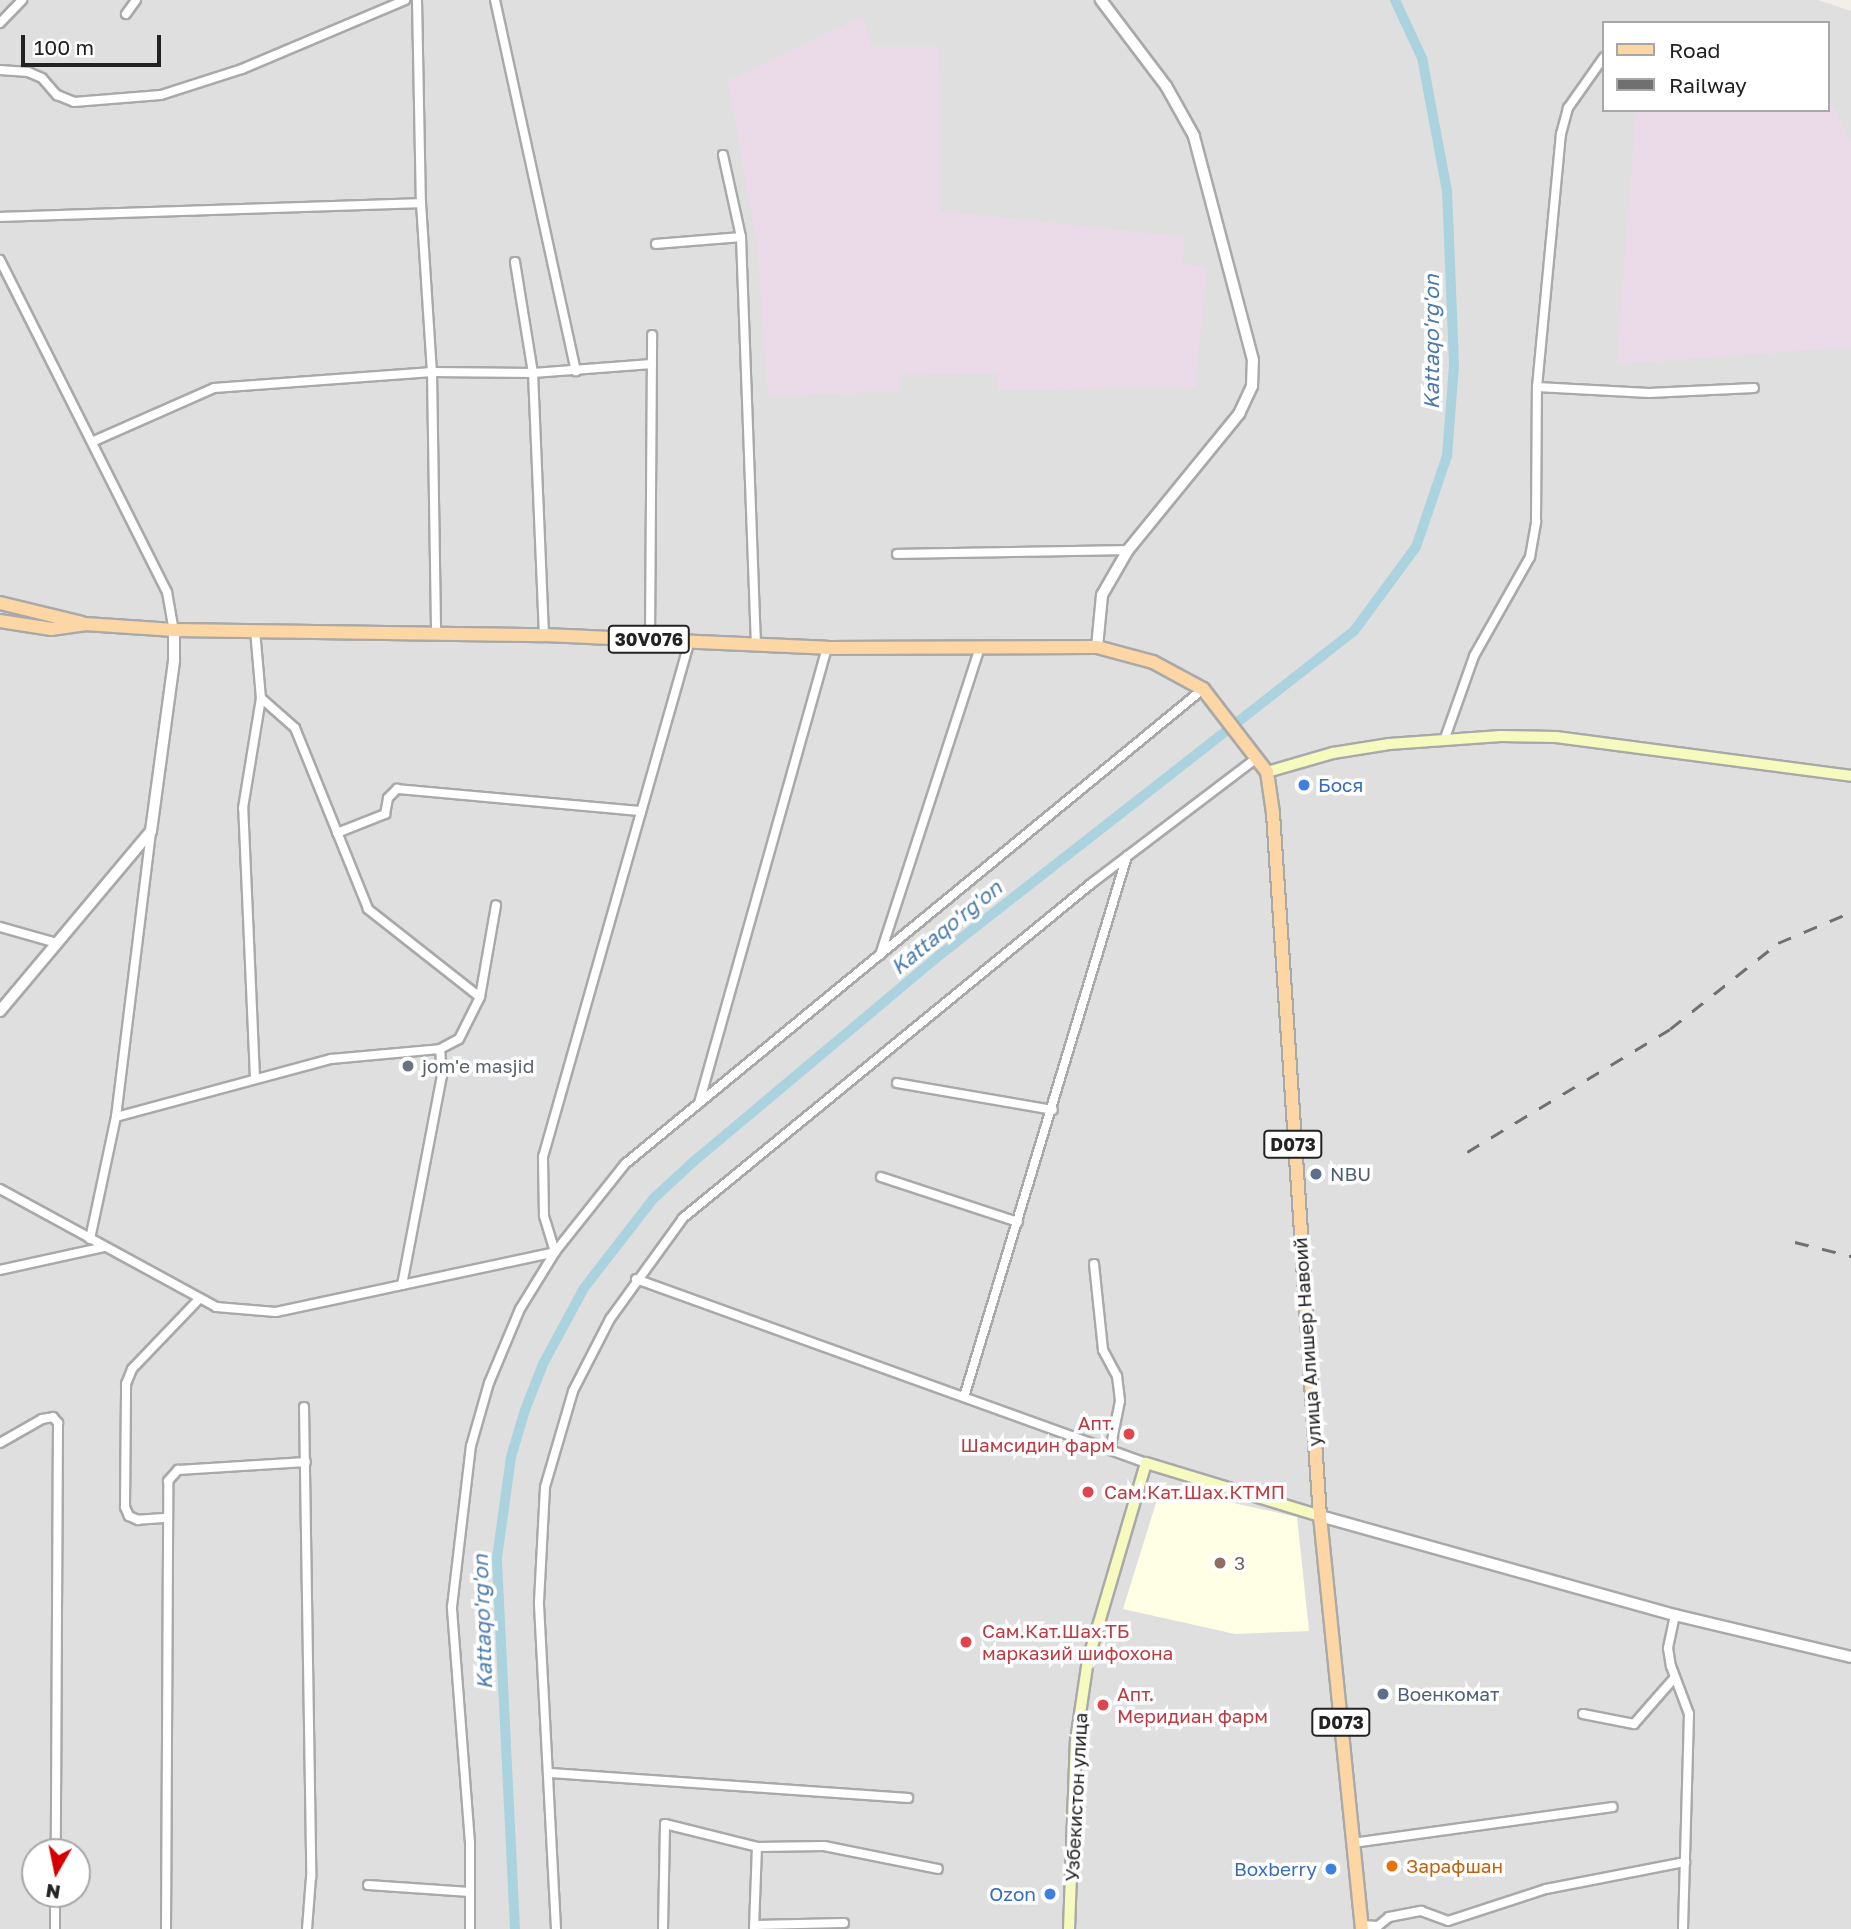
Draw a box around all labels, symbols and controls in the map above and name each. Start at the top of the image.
scale bar [24,21,164,65]
legend [1602,21,1830,112]
text: 100 m [34,34,94,60]
text: Road [1669,37,1720,63]
text: Railway [1669,72,1747,98]
water label: Kattaqo'rg'on [1418,274,1444,410]
road number: 30V076 [607,624,691,654]
place label: Бося [1318,774,1363,796]
marker: Бося [1296,777,1312,793]
water label: Kattaqo'rg'on [886,875,1006,979]
place label: jom'e masjid [422,1055,534,1077]
marker: jom'e masjid [400,1058,416,1074]
road number: D073 [1263,1129,1323,1158]
place label: NBU [1330,1163,1371,1185]
marker: NBU [1308,1166,1324,1182]
street label: улица Алишер Навоий [1288,1237,1326,1447]
place label: Апт. Шамсидин фарм [961,1412,1115,1456]
marker: Апт. Шамсидин фарм [1121,1426,1137,1442]
place label: Сам.Кат.Шах.КТМП [1104,1481,1285,1503]
marker: Сам.Кат.Шах.КТМП [1078,1482,1098,1502]
place label: 3 [1234,1552,1245,1574]
water label: Kattaqo'rg'on [467,1554,497,1690]
marker: 3 [1212,1555,1228,1571]
place label: Сам.Кат.Шах.ТБ марказий шифохона [982,1620,1173,1664]
marker: Сам.Кат.Шах.ТБ марказий шифохона [956,1632,976,1652]
place label: Апт. Меридиан фарм [1117,1683,1268,1727]
place label: Военкомат [1397,1683,1499,1705]
marker: Военкомат [1375,1686,1391,1702]
marker: Апт. Меридиан фарм [1095,1697,1111,1713]
road number: D073 [1311,1708,1371,1736]
street label: Узбекистон улица [1060,1712,1092,1882]
north arrow [21,1838,91,1908]
place label: Зарафшан [1406,1855,1503,1877]
place label: Boxberry [1234,1858,1317,1880]
marker: Зарафшан [1384,1858,1400,1874]
marker: Boxberry [1323,1861,1339,1877]
text: N [44,1880,62,1905]
place label: Ozon [989,1883,1036,1905]
marker: Ozon [1042,1886,1058,1902]

